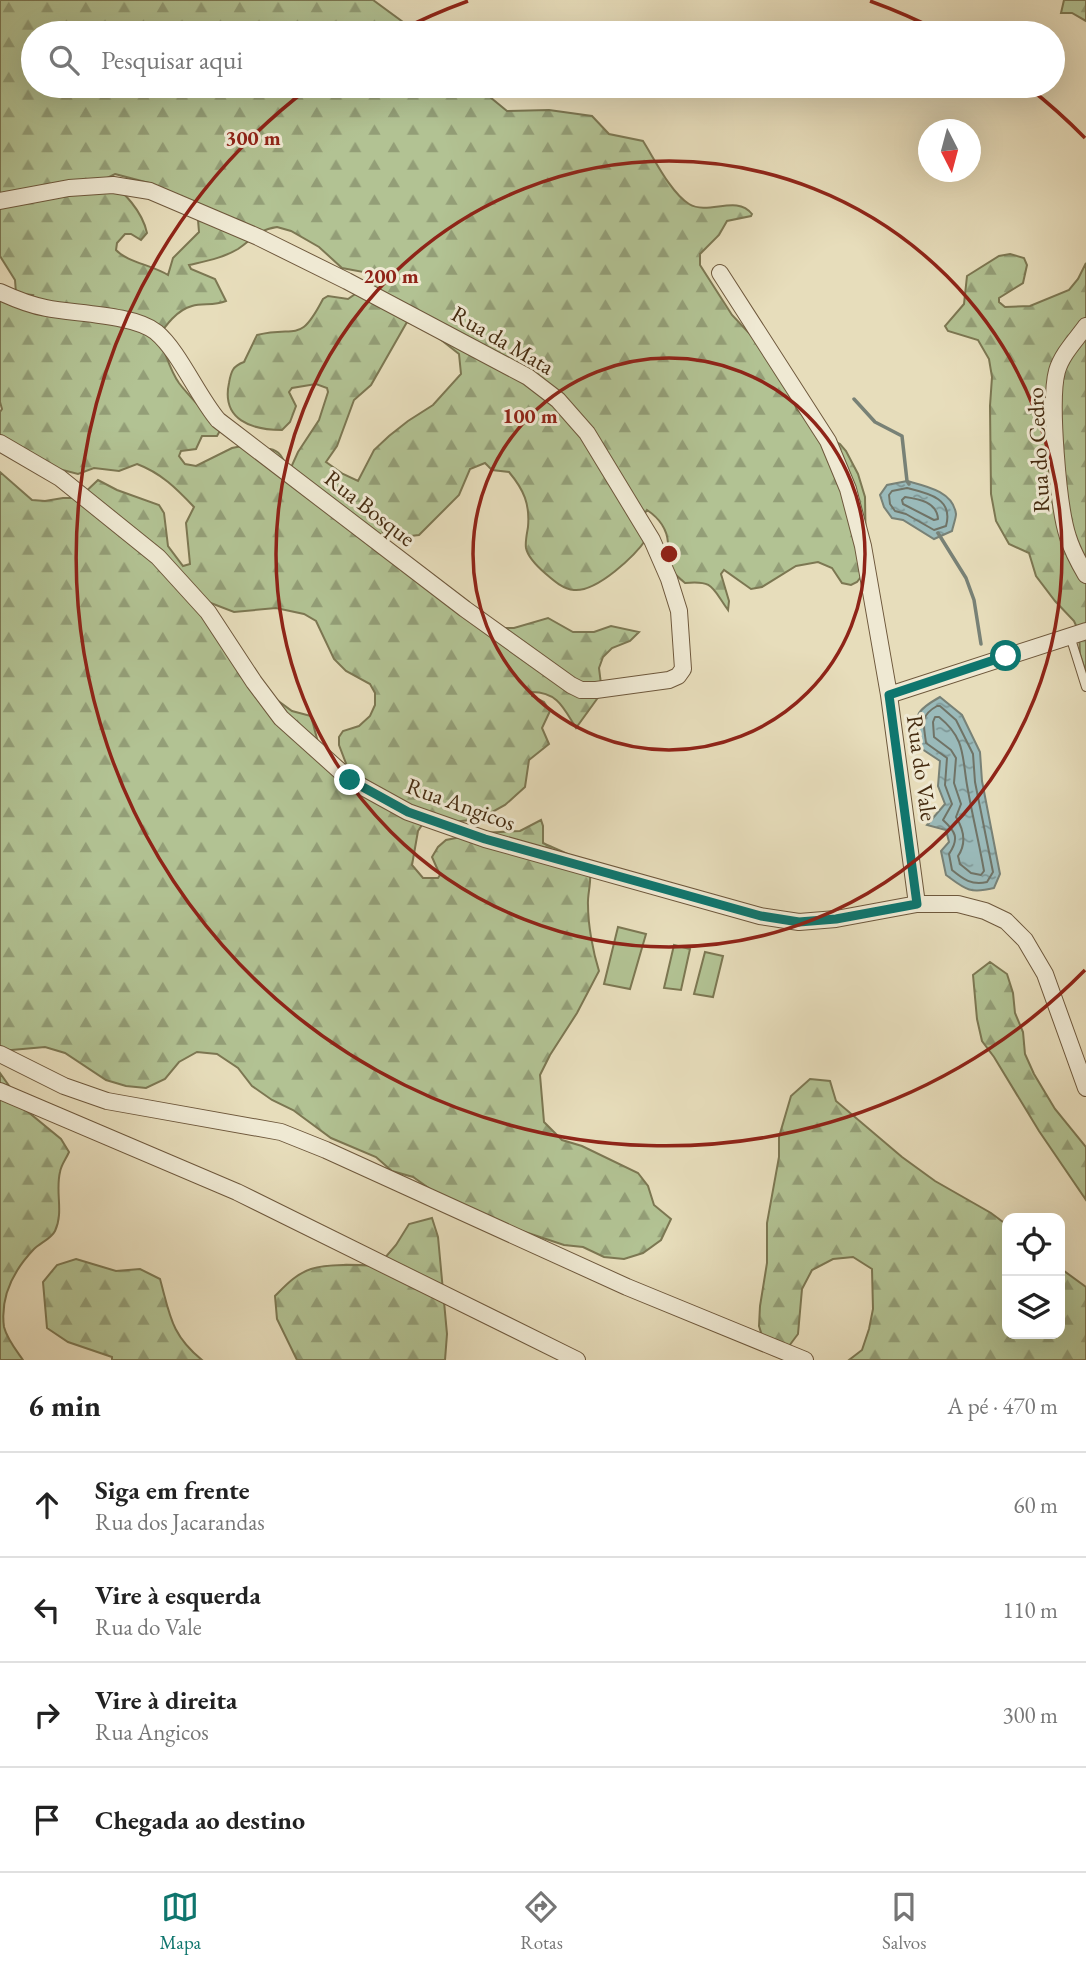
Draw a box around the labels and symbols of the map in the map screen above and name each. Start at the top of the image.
north arrow [918,119,981,182]
text: 300 m [225,124,281,151]
text: 200 m [363,262,419,289]
street label: Rua da Mata [446,299,560,382]
street label: Rua do Cedro [1020,386,1056,514]
text: 100 m [502,402,558,429]
street label: Rua Bosque [318,463,422,553]
centre of rings [657,542,681,566]
route start [990,640,1021,671]
street label: Rua do Vale [900,713,944,823]
route end [334,764,365,795]
street label: Rua Angicos [402,770,520,838]

